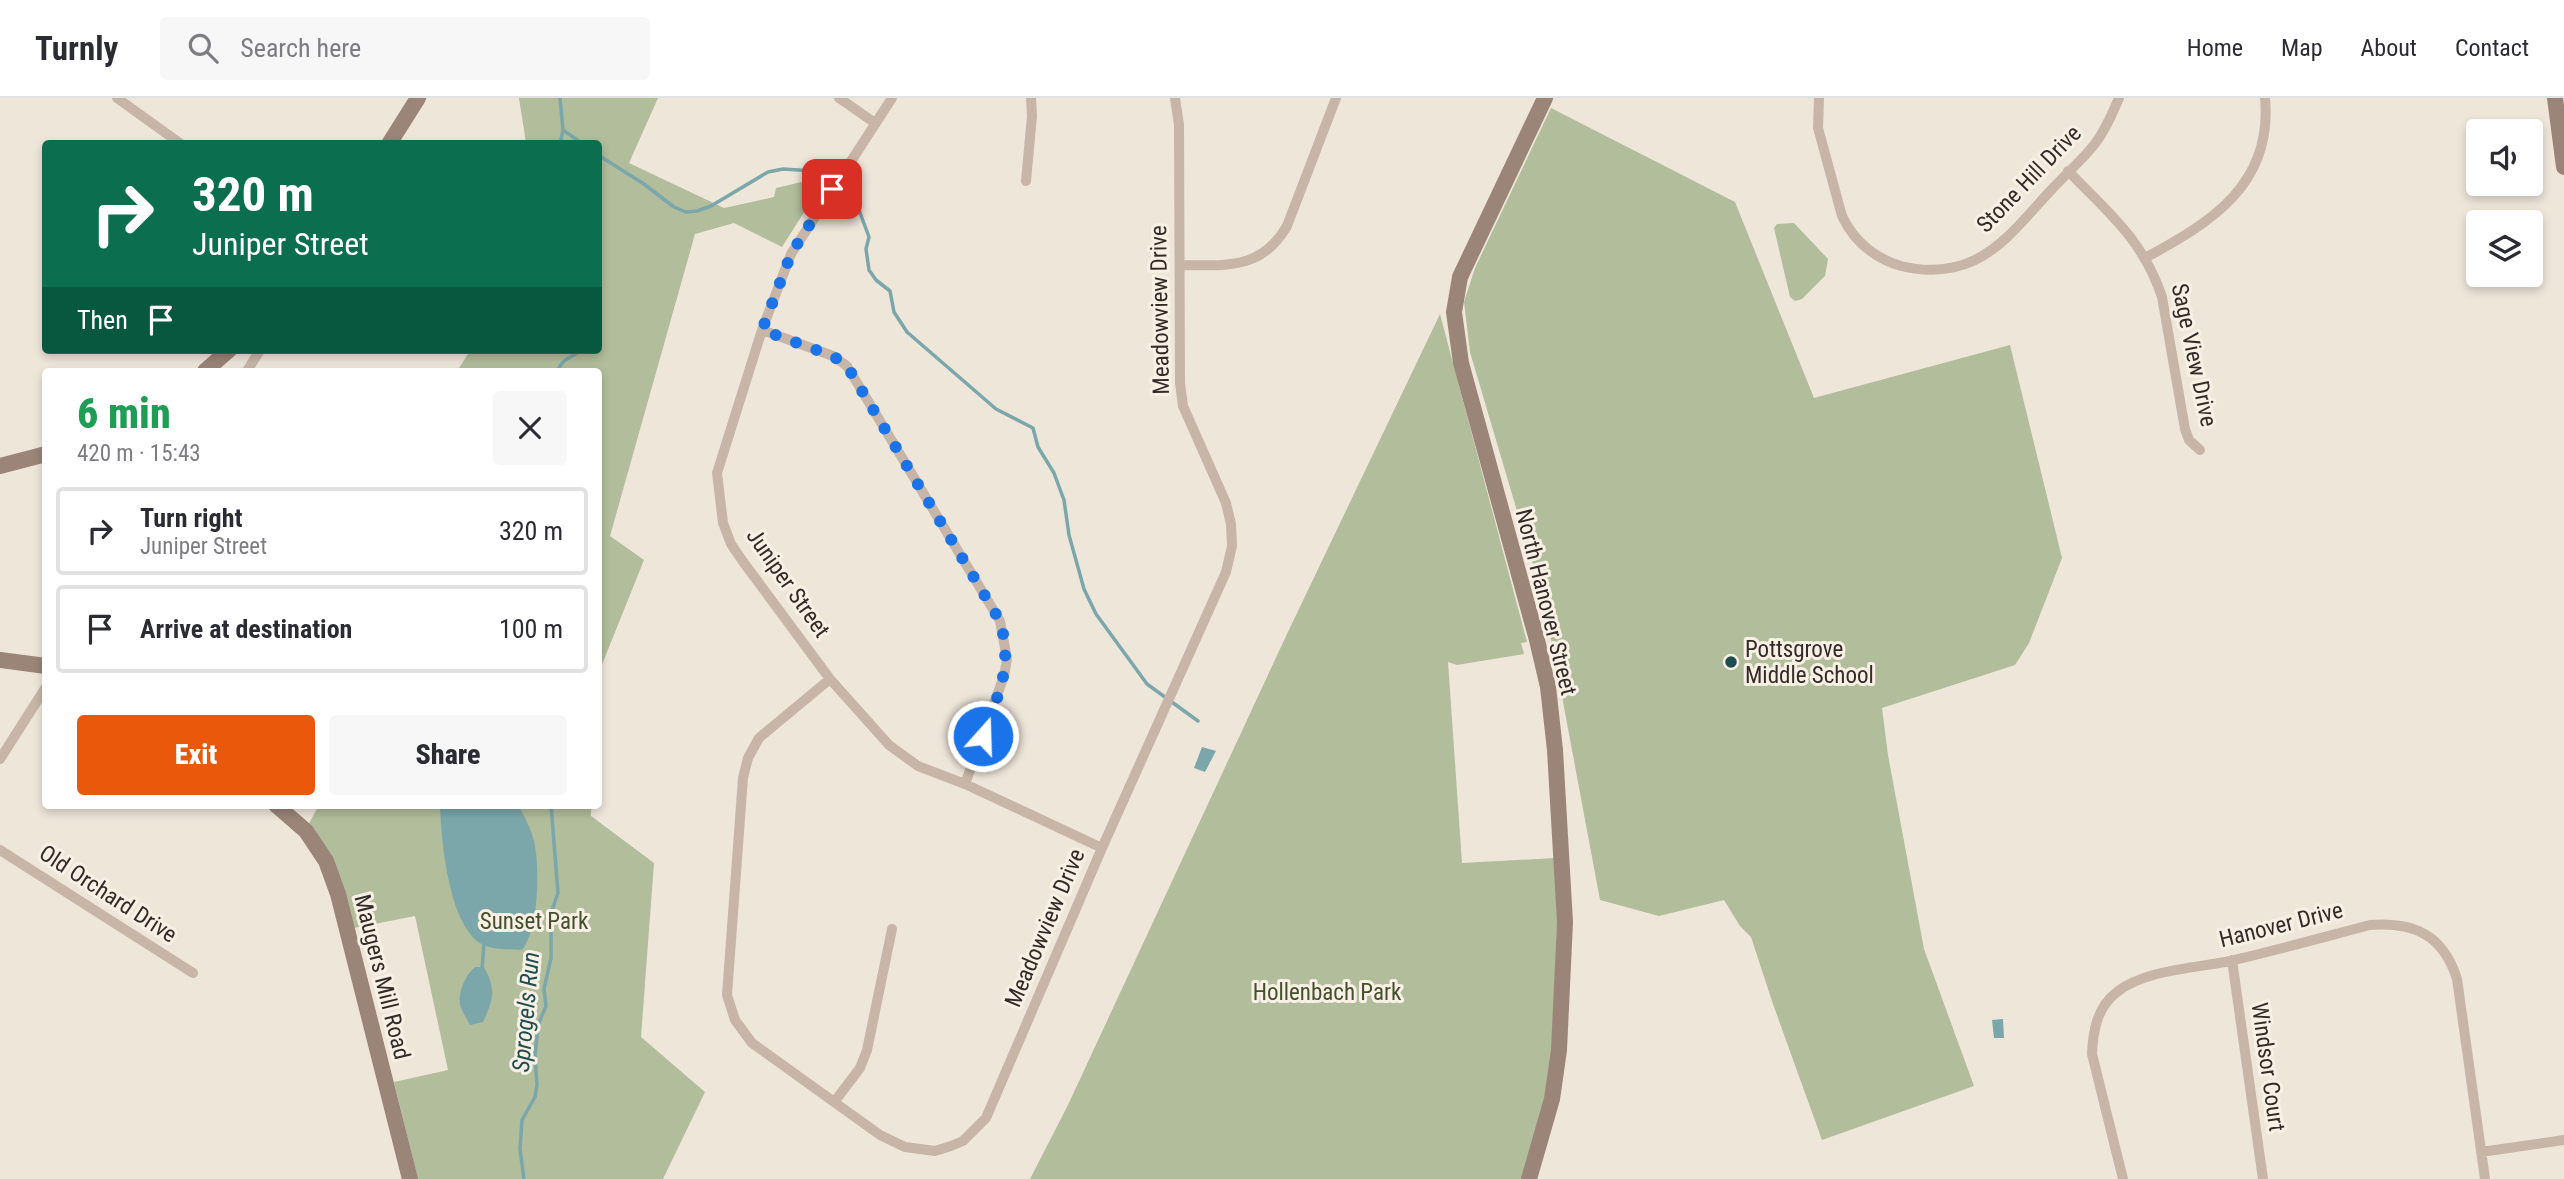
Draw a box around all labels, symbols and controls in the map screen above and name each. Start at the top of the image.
search box [160,17,650,80]
text: Turnly [35,29,118,68]
icon: search [184,29,222,67]
text: Search here [240,33,361,63]
text: Home [2187,34,2243,62]
text: Map [2281,34,2323,62]
text: About [2361,34,2417,62]
text: Contact [2455,34,2529,62]
map controls [2466,119,2543,287]
button: sound [2466,119,2543,196]
street label: Stone Hill Drive [1971,120,2087,238]
pin [802,159,862,219]
text: 320 m [192,166,314,223]
icon: right [77,168,168,259]
icon: arrive [813,170,851,208]
button: layers [2466,210,2543,287]
text: Juniper Street [192,225,369,263]
street label: Meadowview Drive [1145,225,1175,395]
street label: Sage View Drive [2166,281,2222,429]
icon: arrive [142,301,180,339]
text: Then [77,305,128,335]
text: 6 min [77,389,171,438]
button: close [493,391,567,465]
text: 420 m · 15:43 [77,440,201,467]
text: Turn right [140,503,242,533]
street label: North Hanover Street [1510,506,1582,698]
icon: right [81,512,119,550]
text: 320 m [499,516,563,546]
street label: Juniper Street [741,523,835,643]
text: Juniper Street [140,533,267,560]
icon: arrive [81,610,119,648]
text: Arrive at destination [140,614,352,644]
text: 100 m [499,614,563,644]
place label: Pottsgrove Middle School [1745,636,1874,689]
marker: Pottsgrove Middle School [1723,654,1739,670]
position arrow [946,699,1020,773]
button: Exit [77,715,315,795]
button: Share [329,715,567,795]
street label: Old Orchard Drive [34,840,182,948]
street label: Meadowview Drive [1000,845,1090,1011]
street label: Maugers Mill Road [348,892,416,1062]
street label: Hanover Drive [2216,897,2346,953]
park label: Sunset Park [480,908,589,935]
water label: Sprogels Run [507,951,545,1073]
park label: Hollenbach Park [1253,979,1402,1006]
street label: Windsor Court [2246,1001,2290,1133]

